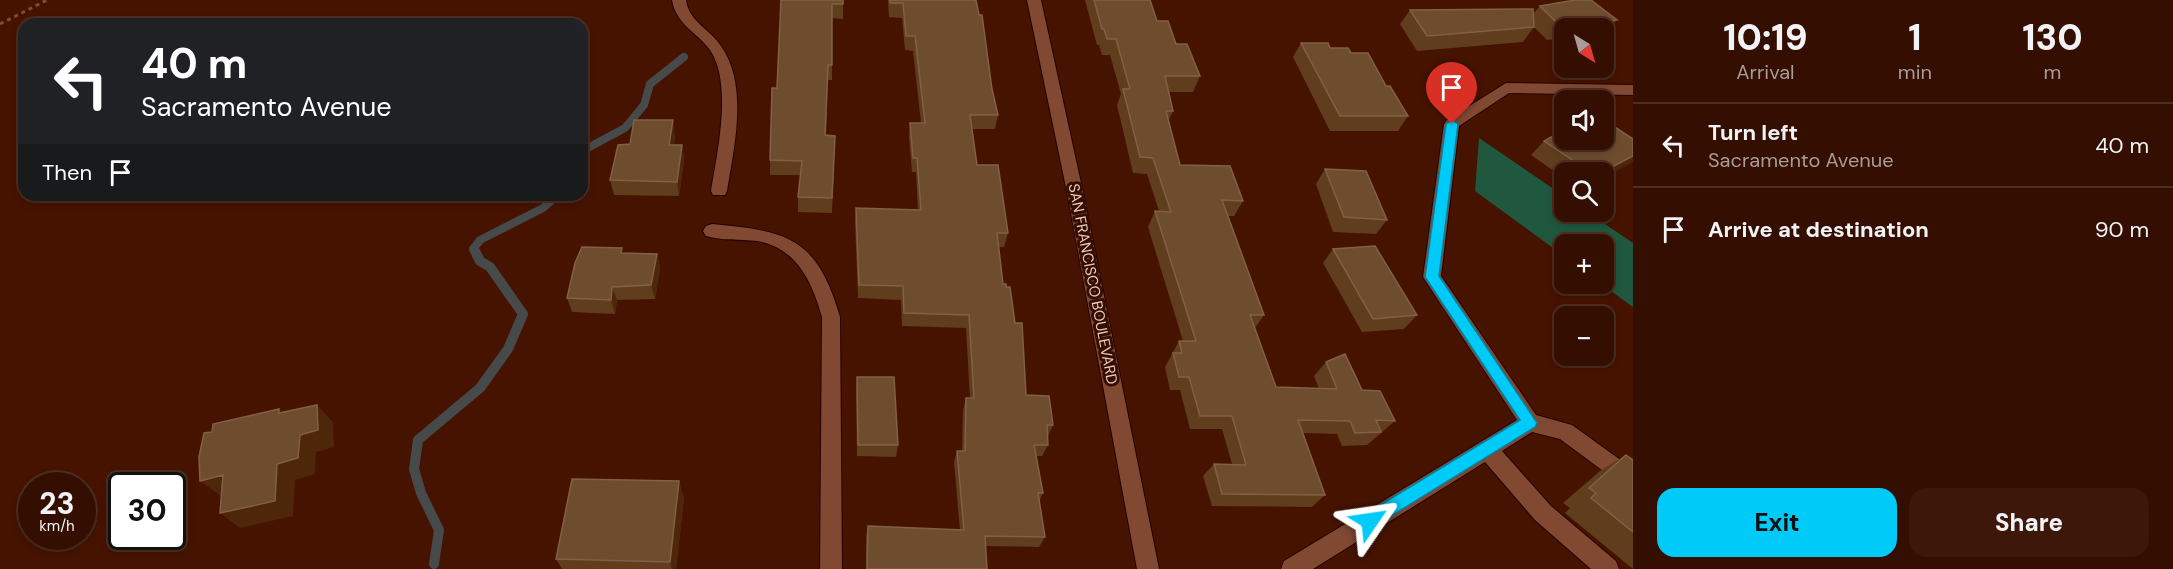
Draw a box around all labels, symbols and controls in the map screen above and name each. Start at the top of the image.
text: 10:19 [1723,14,1808,61]
text: 1 [1908,14,1922,61]
text: 130 [2022,14,2083,61]
north arrow [1554,18,1614,78]
map controls [1554,18,1614,366]
text: 40 m [141,36,247,91]
icon: left [42,42,120,120]
text: Arrival [1736,59,1795,85]
text: min [1898,59,1932,85]
text: m [2044,59,2061,85]
pin [1426,62,1477,124]
icon: arrive [1435,71,1468,104]
text: Sacramento Avenue [141,89,392,124]
button: sound [1554,90,1614,150]
text: Turn left [1708,118,1798,147]
icon: left [1657,129,1690,162]
text: 40 m [2095,131,2149,160]
text: Sacramento Avenue [1708,147,1894,173]
icon: arrive [104,156,137,189]
text: Then [42,158,92,187]
button: search [1554,162,1614,222]
street label: SAN FRANCISCO BOULEVARD [1064,182,1122,386]
icon: arrive [1657,213,1690,246]
text: Arrive at destination [1708,215,1929,244]
text: 90 m [2095,215,2149,244]
button: + [1554,234,1614,294]
button: − [1554,306,1614,366]
speed limit sign: 30 [108,472,186,550]
text: 23 [39,484,75,523]
button: Exit [1657,488,1897,557]
button: Share [1909,488,2149,557]
position arrow [1338,489,1402,553]
text: km/h [39,516,75,536]

